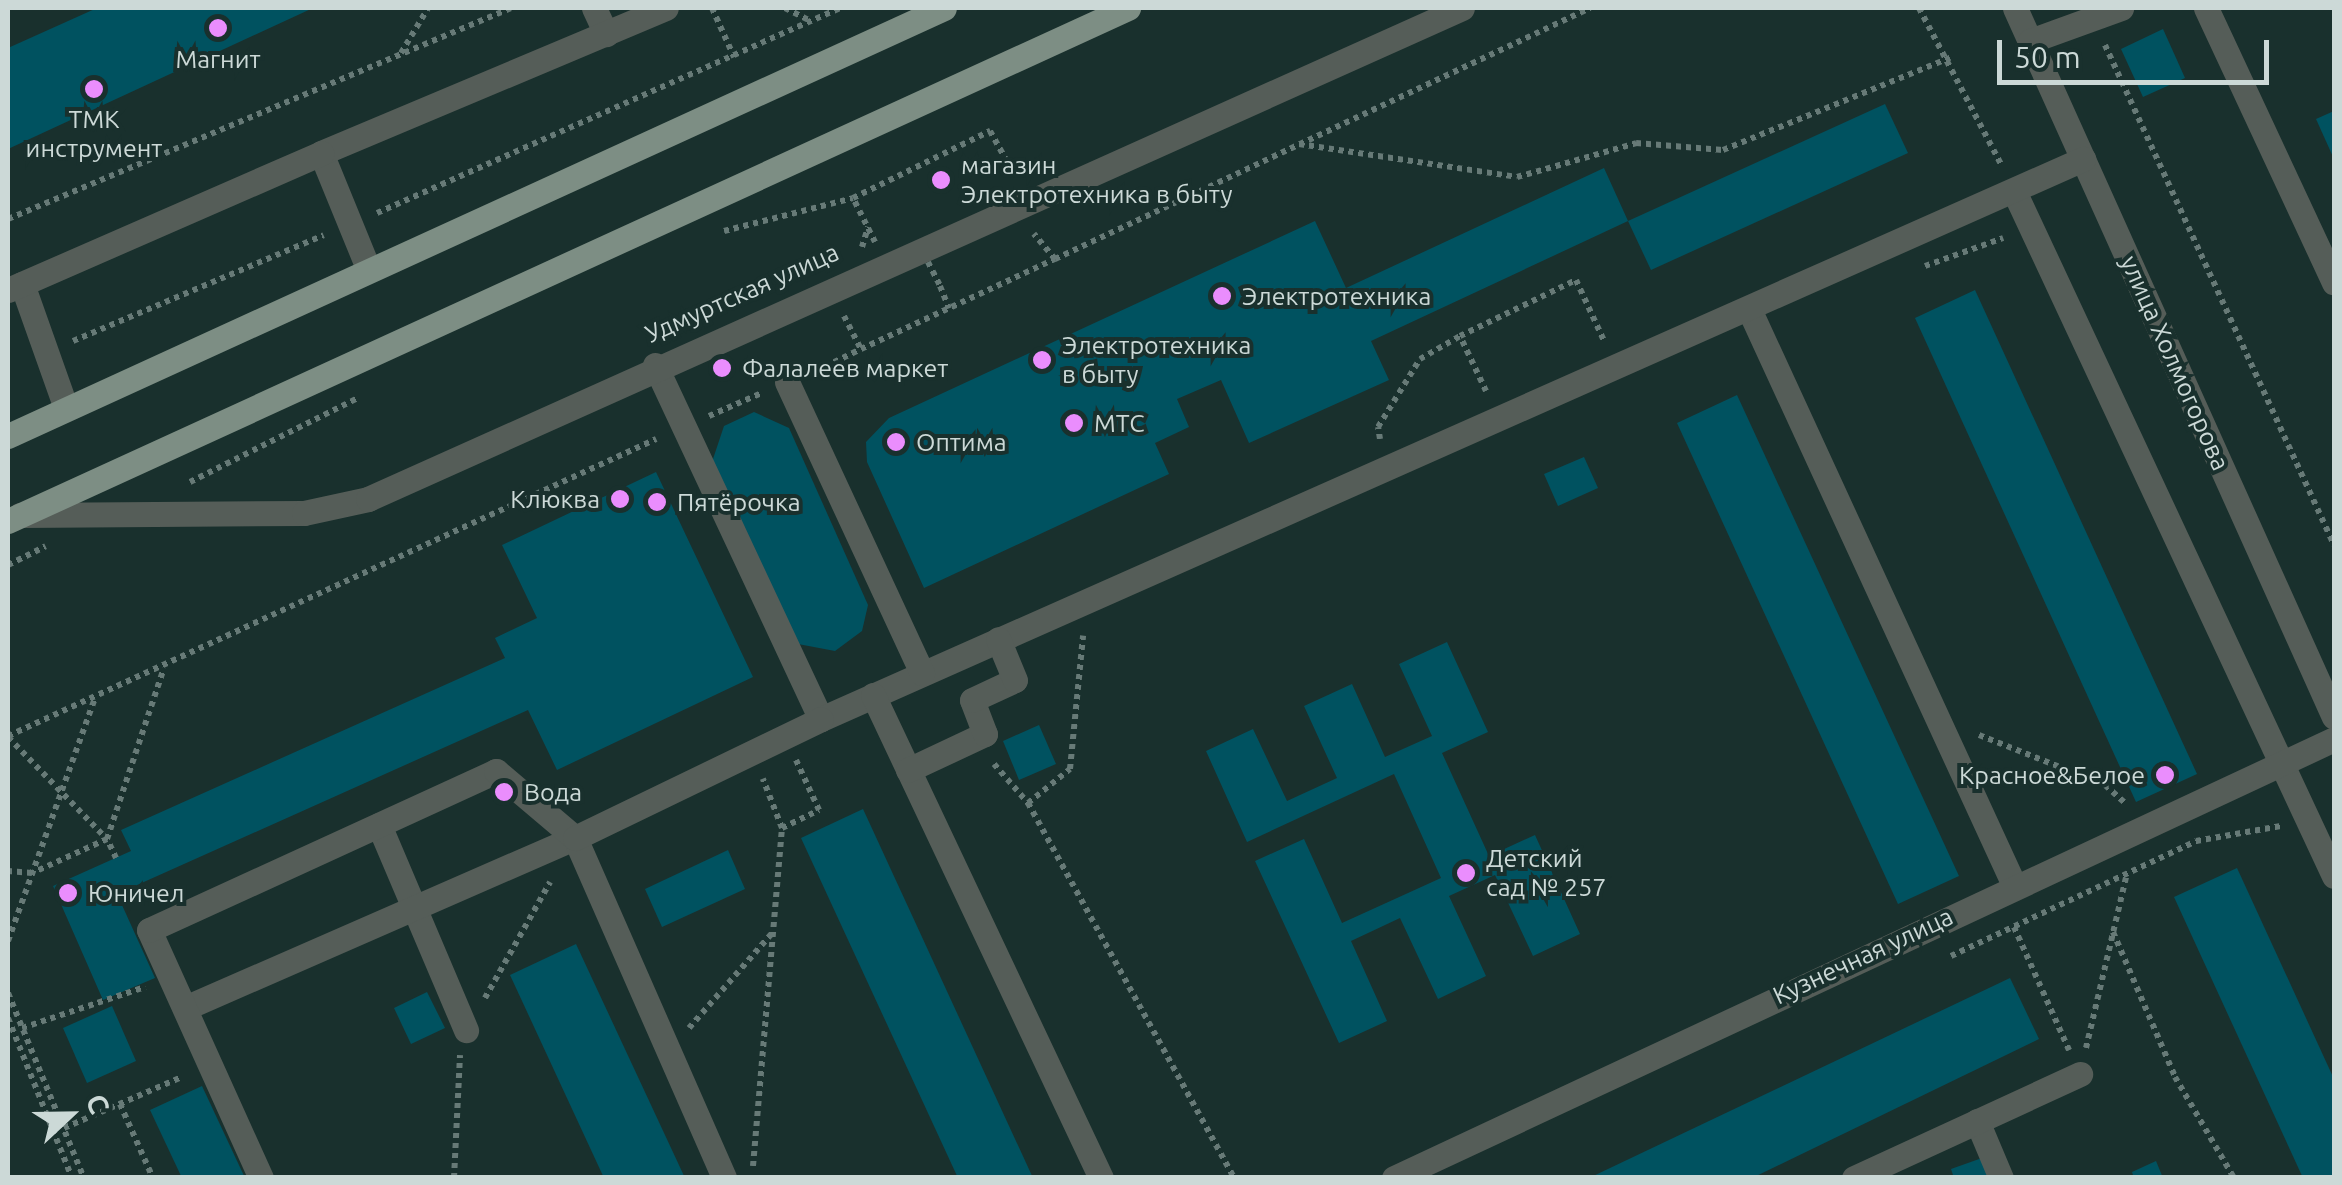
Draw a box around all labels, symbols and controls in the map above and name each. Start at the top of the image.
marker: Магнит [207,17,229,39]
scale bar [2002,20,2274,82]
text: 50 m [2014,40,2081,74]
place label: Магнит [175,44,261,74]
marker: ТМК инструмент [83,78,105,100]
place label: ТМК инструмент [26,105,162,164]
place label: магазин Электротехника в быту [961,151,1232,210]
marker: магазин Электротехника в быту [930,169,952,191]
street label: Удмуртская улица [641,237,843,349]
street label: улица Холмогорова [2114,251,2236,475]
place label: Электротехника [1242,281,1431,311]
marker: Электротехника [1211,285,1233,307]
place label: Электротехника в быту [1062,331,1251,390]
marker: Электротехника в быту [1031,349,1053,371]
place label: Фалалеев маркет [742,353,948,383]
marker: Фалалеев маркет [711,357,733,379]
place label: МТС [1094,408,1145,438]
marker: МТС [1063,412,1085,434]
place label: Оптима [916,427,1007,457]
marker: Оптима [885,431,907,453]
place label: Клюква [510,484,600,514]
place label: Пятёрочка [677,487,801,517]
marker: Клюква [609,488,631,510]
marker: Пятёрочка [646,491,668,513]
place label: Красное&Белое [1959,760,2145,790]
marker: Красное&Белое [2154,764,2176,786]
place label: Вода [524,777,582,807]
marker: Вода [493,781,515,803]
place label: Детский сад № 257 [1486,844,1606,903]
marker: Детский сад № 257 [1455,862,1477,884]
place label: Юничел [88,878,184,908]
marker: Юничел [57,882,79,904]
street label: Кузнечная улица [1768,901,1958,1011]
north arrow [20,1065,120,1165]
text: С [81,1089,116,1118]

